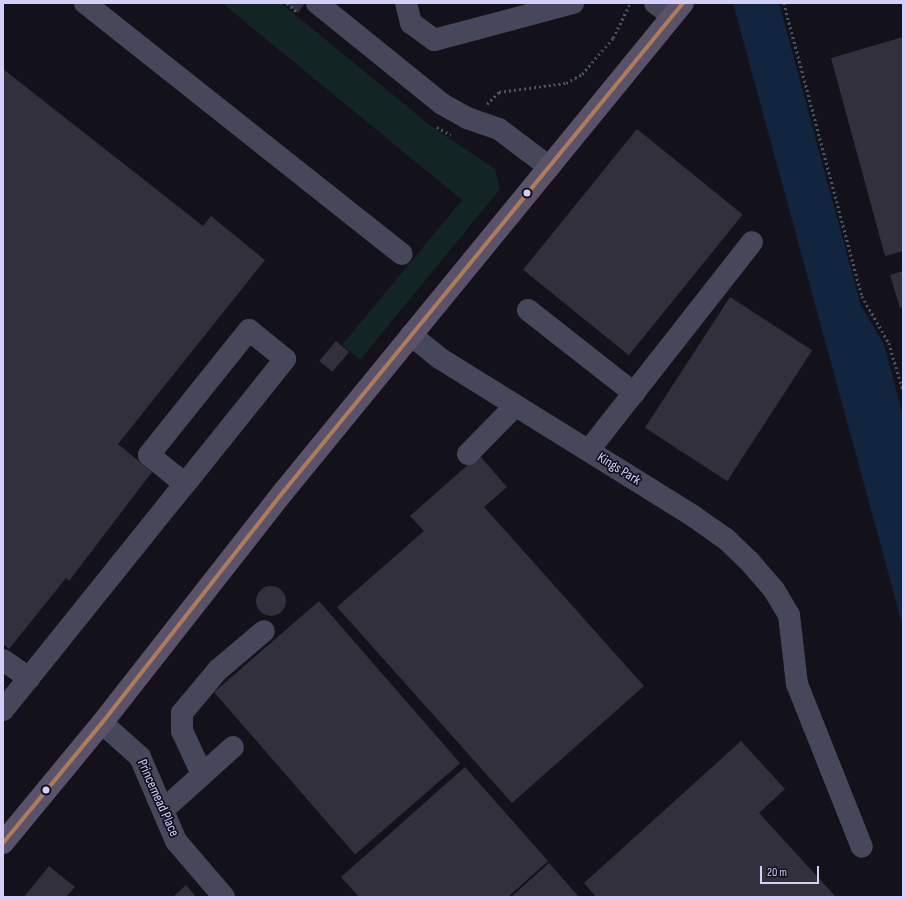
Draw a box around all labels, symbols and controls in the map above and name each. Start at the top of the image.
unlabelled marker [522,188,532,198]
street label: Kings Park [594,449,644,489]
street label: Princemead Place [133,757,183,839]
unlabelled marker [41,785,51,795]
scale bar [762,858,821,884]
text: 20 m [767,865,787,880]

